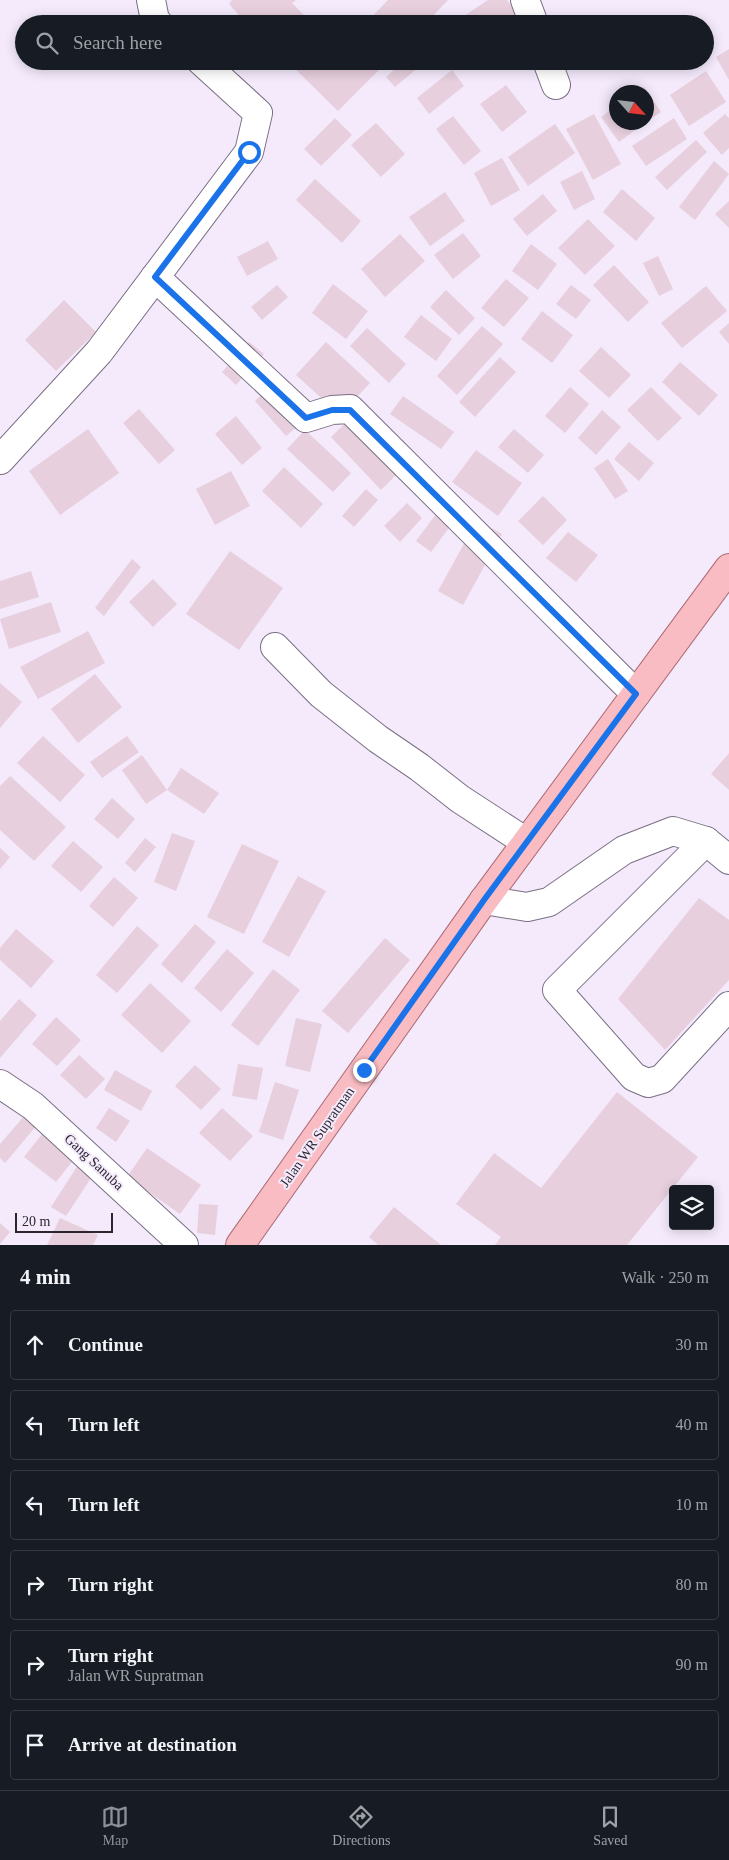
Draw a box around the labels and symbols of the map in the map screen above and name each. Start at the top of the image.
north arrow [609,85,654,130]
route start [238,141,261,164]
route end [353,1059,376,1082]
street label: Jalan WR Supratman [277,1084,357,1190]
street label: Gang Sanuba [61,1131,127,1194]
scale bar [15,1210,112,1233]

